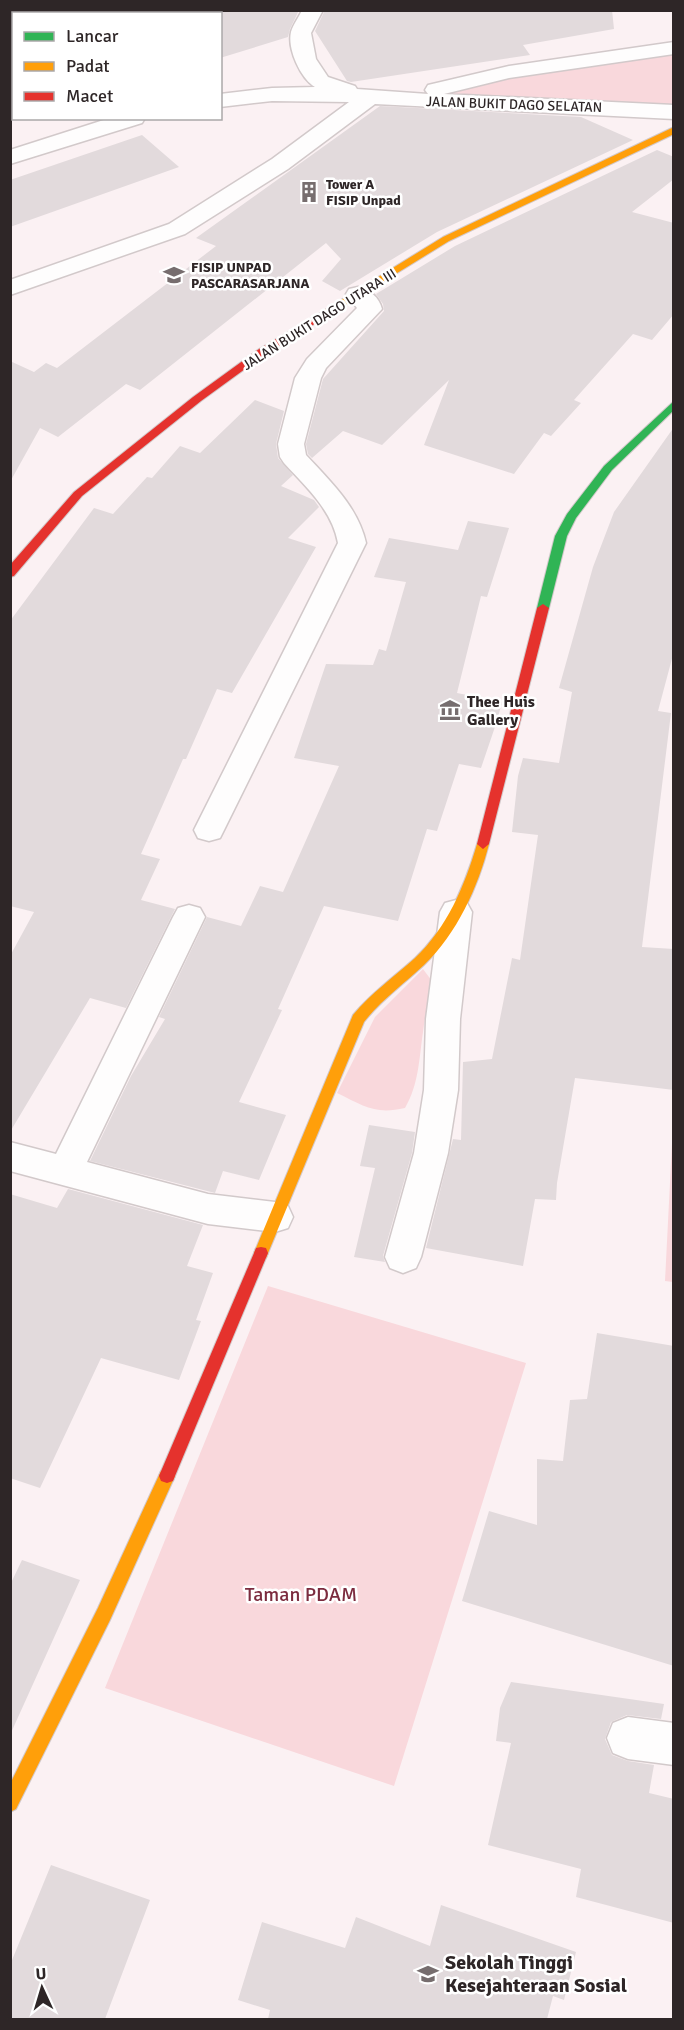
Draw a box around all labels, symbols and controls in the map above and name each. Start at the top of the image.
legend [12,12,222,120]
text: Lancar [66,25,119,47]
text: Padat [66,55,110,77]
text: Macet [66,85,113,107]
street label: JALAN BUKIT DAGO SELATAN [426,93,602,116]
place label: Tower A FISIP Unpad [326,176,401,209]
building icon: Tower A FISIP Unpad [297,180,321,204]
place label: FISIP UNPAD PASCARASARJANA [191,259,309,292]
school or university icon: FISIP UNPAD PASCARASARJANA [162,263,186,287]
street label: JALAN BUKIT DAGO UTARA III [239,265,399,374]
place label: Thee Huis Gallery [467,692,535,730]
museum icon: Thee Huis Gallery [438,698,462,722]
park label: Taman PDAM [245,1582,357,1607]
place label: Sekolah Tinggi Kesejahteraan Sosial [445,1950,627,1998]
north arrow [12,1958,72,2018]
school or university icon: Sekolah Tinggi Kesejahteraan Sosial [416,1962,440,1986]
text: U [35,1964,47,1984]

